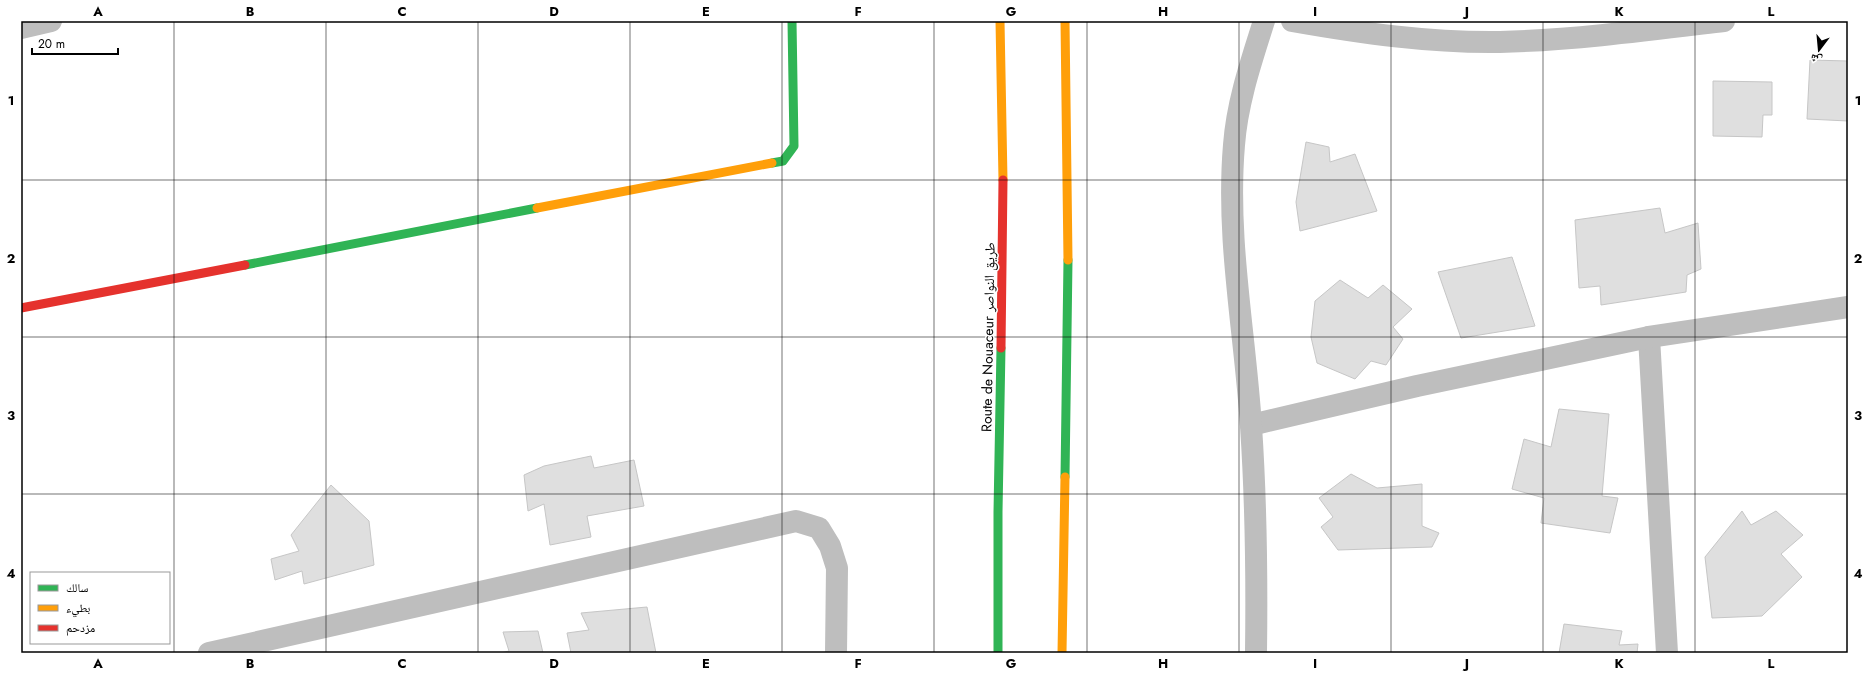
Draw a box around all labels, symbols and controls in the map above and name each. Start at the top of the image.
text: A [92,2,103,21]
text: B [246,2,255,21]
text: C [397,2,407,21]
text: D [549,2,559,21]
text: E [702,2,710,21]
text: F [854,2,862,21]
text: G [1006,2,1017,21]
text: H [1158,2,1168,21]
text: I [1313,2,1317,21]
text: J [1462,2,1469,21]
text: K [1614,2,1624,21]
text: L [1768,2,1775,21]
scale bar [32,30,118,56]
north arrow [1799,30,1839,70]
text: 20 m [38,35,65,53]
text: ش [1808,50,1824,69]
text: 1 [8,91,14,110]
text: 1 [1855,91,1861,110]
street label: Route de Nouaceur طريق النواصر [976,242,1000,432]
text: 2 [7,249,15,268]
text: 2 [1854,249,1862,268]
text: 3 [7,406,15,425]
text: 3 [1854,406,1862,425]
text: 4 [6,564,16,583]
text: 4 [1853,564,1863,583]
legend [30,572,170,644]
text: سالك [66,579,88,597]
text: بطيء [66,599,90,618]
text: مزدحم [66,619,95,637]
text: A [92,654,103,673]
text: B [246,654,255,673]
text: C [397,654,407,673]
text: D [549,654,559,673]
text: E [702,654,710,673]
text: F [854,654,862,673]
text: G [1006,654,1017,673]
text: H [1158,654,1168,673]
text: I [1313,654,1317,673]
text: J [1462,654,1469,673]
text: K [1614,654,1624,673]
text: L [1768,654,1775,673]

